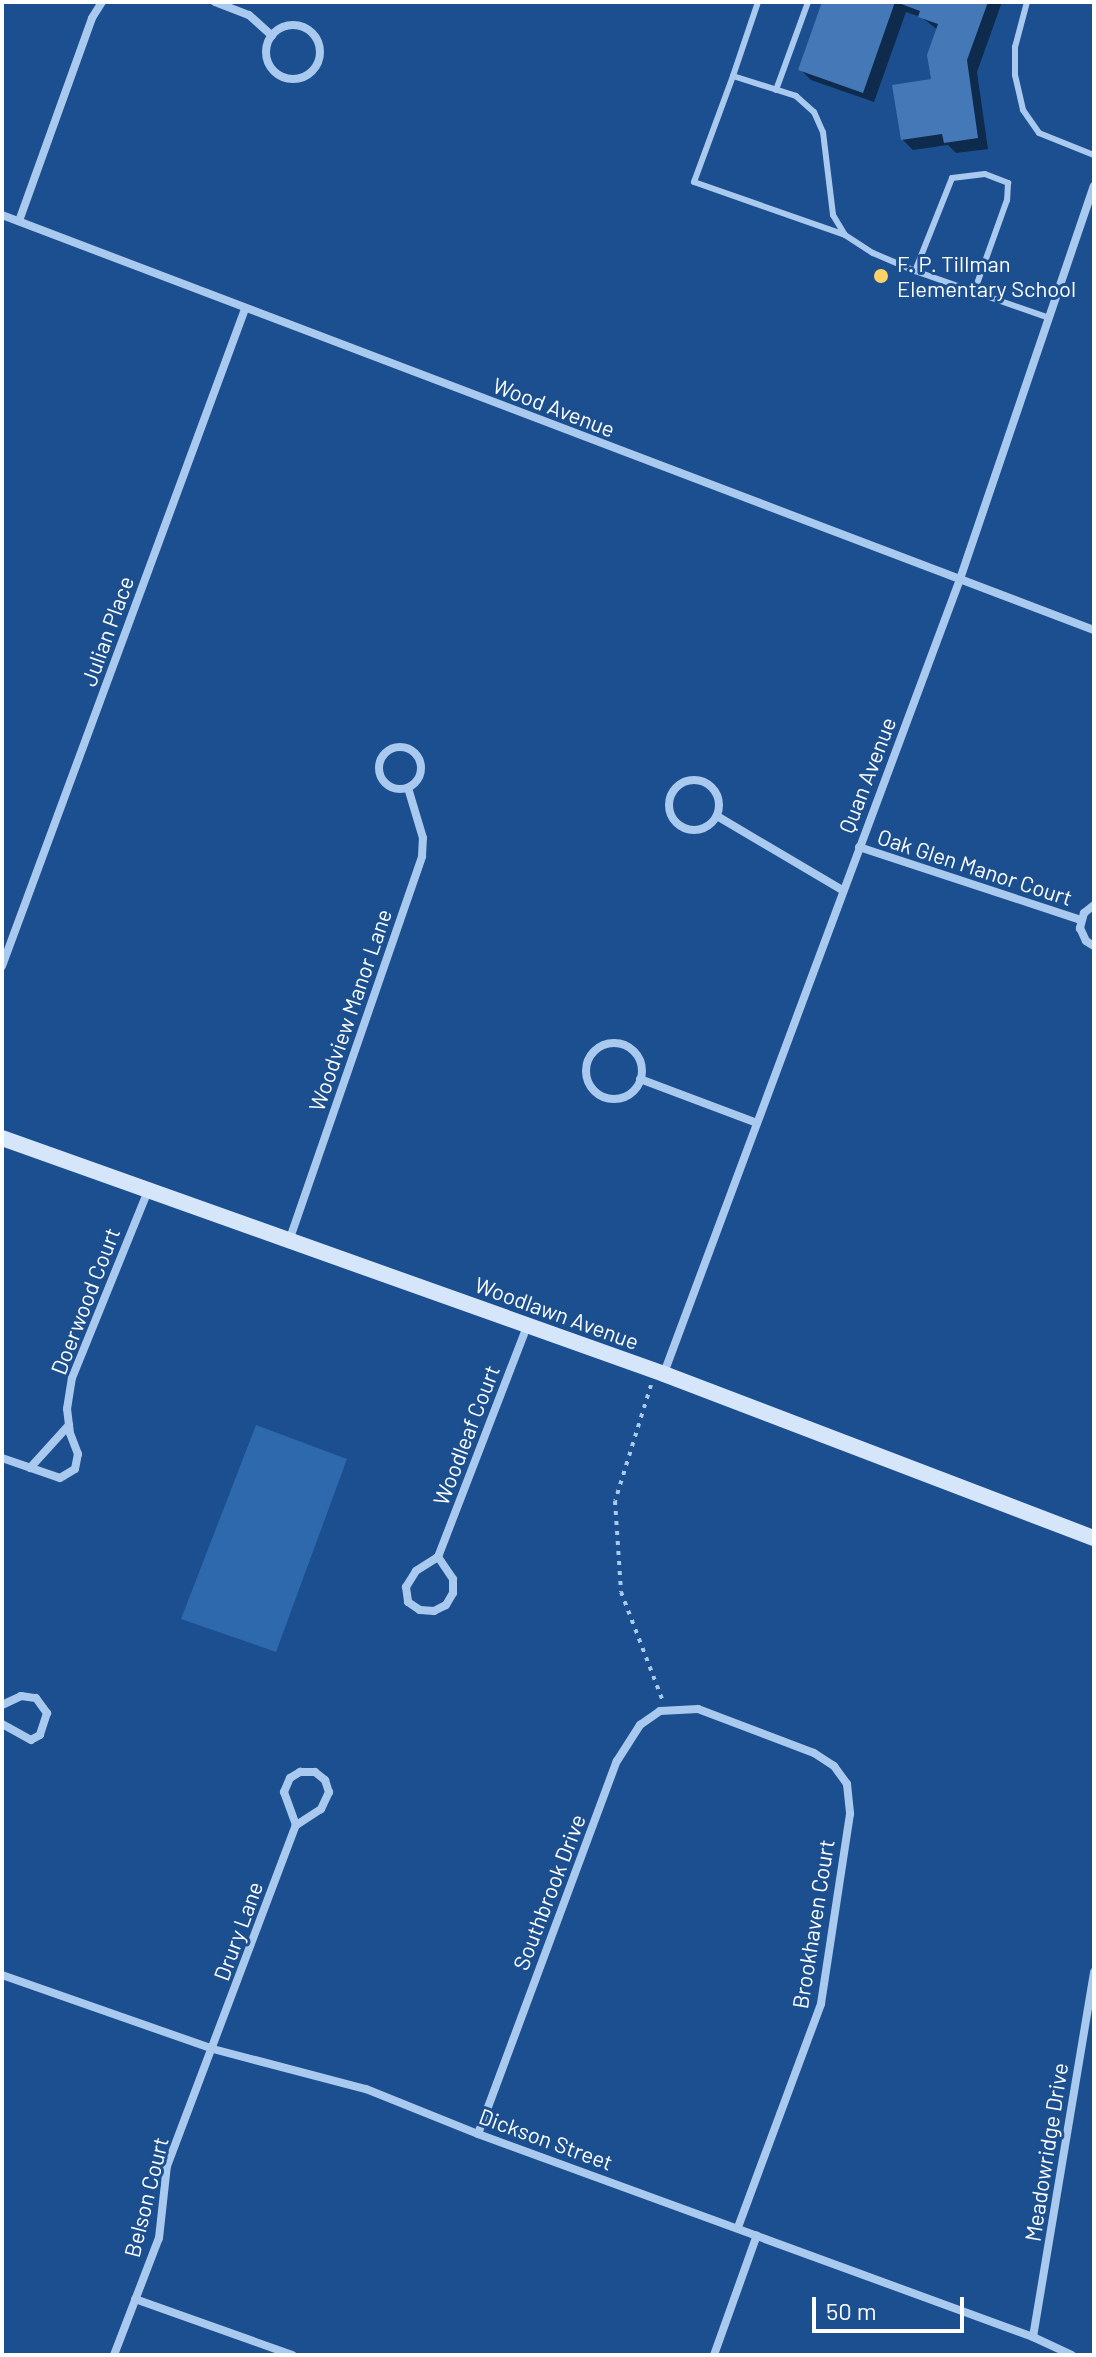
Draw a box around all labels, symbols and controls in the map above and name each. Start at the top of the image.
place label: F. P. Tillman Elementary School [897,250,1076,302]
marker: F. P. Tillman Elementary School [872,267,890,285]
street label: Wood Avenue [489,372,619,442]
street label: Julian Place [75,572,139,690]
street label: Quan Avenue [833,713,901,837]
street label: Oak Glen Manor Court [874,823,1076,911]
street label: Woodview Manor Lane [303,905,397,1115]
street label: Doerwood Court [45,1224,125,1378]
street label: Woodlawn Avenue [471,1271,643,1355]
street label: Woodleaf Court [427,1361,505,1509]
street label: Southbrook Drive [507,1810,591,1974]
street label: Brookhaven Court [787,1837,839,2011]
street label: Drury Lane [208,1878,268,1984]
street label: Meadowridge Drive [1019,2061,1073,2243]
street label: Dickson Street [475,2103,617,2175]
street label: Belson Court [118,2134,174,2260]
scale bar [816,2281,968,2331]
text: 50 m [826,2296,877,2325]

